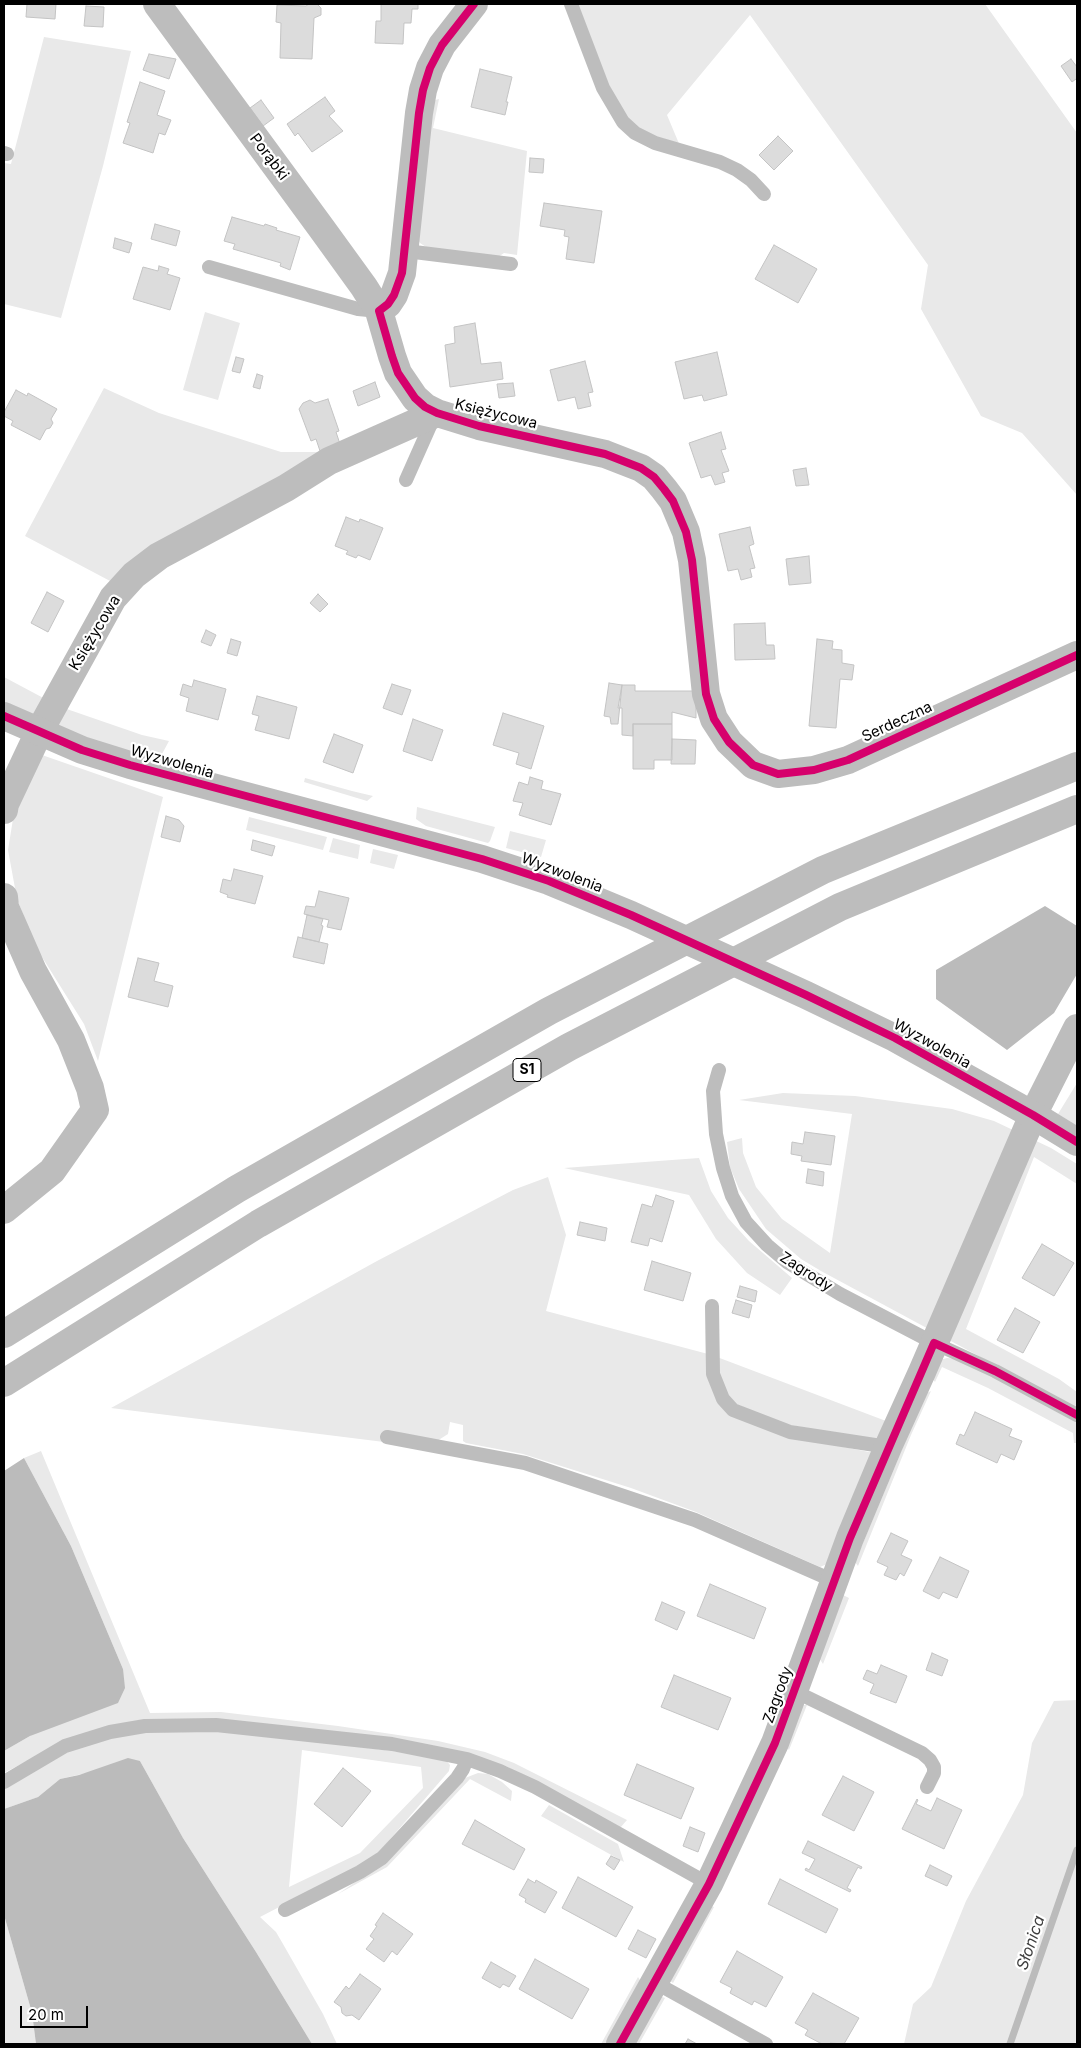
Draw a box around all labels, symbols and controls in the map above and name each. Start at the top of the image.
street label: Porąbki [246,130,292,184]
street label: Księżycowa [453,395,539,433]
street label: Księżycowa [66,592,124,674]
street label: Serdeczna [859,698,935,746]
street label: Wyzwolenia [128,742,216,782]
street label: Wyzwolenia [519,849,605,897]
street label: Wyzwolenia [890,1015,974,1073]
road number: S1 [513,1058,541,1082]
street label: Zagrody [776,1248,836,1296]
street label: Zagrody [759,1664,797,1726]
water label: Słonica [1013,1913,1049,1973]
scale bar [22,1996,90,2028]
text: 20 m [28,2005,64,2024]

